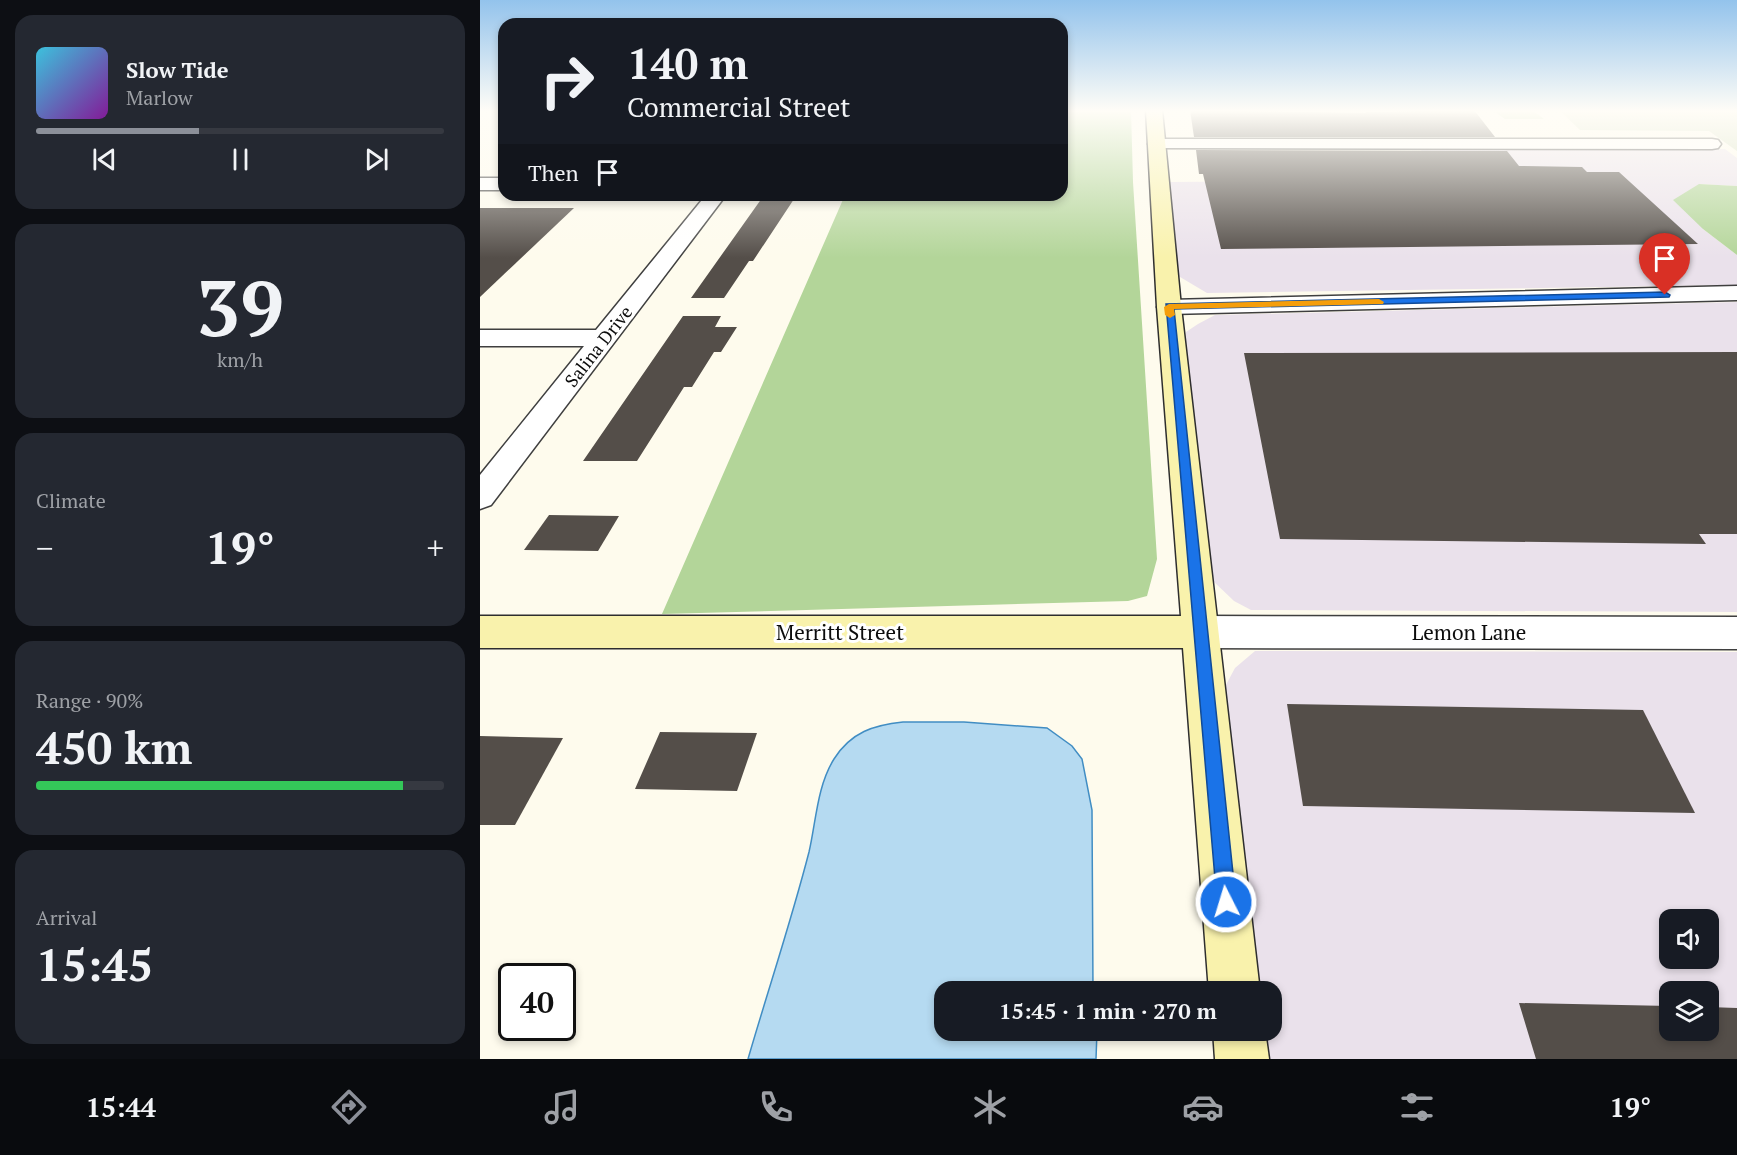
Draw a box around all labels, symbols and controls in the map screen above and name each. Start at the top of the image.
text: 140 m [627,35,748,91]
icon: right [528,42,606,120]
text: Slow Tide [126,55,229,84]
text: Marlow [126,84,193,111]
text: Commercial Street [627,89,850,125]
icon: previous [88,143,121,176]
icon: pause [224,143,257,176]
icon: next [360,143,393,176]
icon: arrive [591,156,624,189]
text: Then [528,158,579,187]
pin [1639,233,1690,295]
icon: arrive [1648,242,1681,275]
text: 39 [196,255,284,358]
street label: Salina Drive [559,301,637,391]
text: km/h [217,346,263,373]
text: Climate [36,487,106,514]
text: 19° [205,517,275,577]
text: − [36,526,54,569]
text: + [426,526,444,569]
street label: Merritt Street [776,618,904,646]
street label: Lemon Lane [1412,618,1526,646]
text: Range · 90% [36,687,143,714]
text: 450 km [36,717,192,777]
position arrow [1194,870,1258,934]
text: Arrival [36,904,97,931]
map controls [1659,909,1719,1041]
button: sound [1659,909,1719,969]
text: 15:45 [36,934,153,994]
speed limit sign: 40 [498,963,576,1041]
button: layers [1659,981,1719,1041]
text: 15:45 · 1 min · 270 m [999,996,1217,1025]
icon: directions [328,1086,370,1128]
icon: music [541,1086,583,1128]
icon: phone [755,1086,797,1128]
icon: climate [969,1086,1011,1128]
icon: car [1182,1086,1224,1128]
icon: filters [1396,1086,1438,1128]
text: 15:44 [86,1089,156,1125]
text: 19° [1609,1089,1651,1125]

